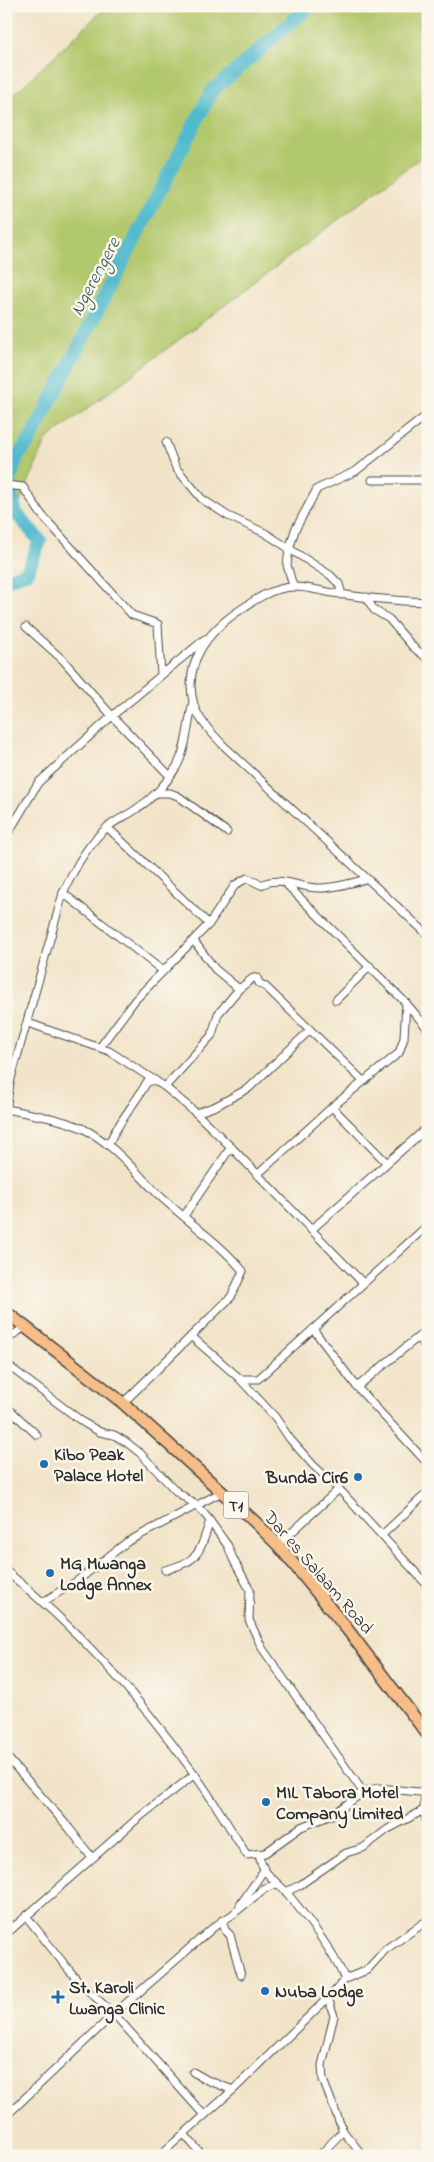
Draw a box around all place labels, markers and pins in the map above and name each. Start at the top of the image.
place label: Kibo Peak Palace Hotel [54,1443,143,1490]
marker: Kibo Peak Palace Hotel [38,1458,50,1470]
place label: Bunda Cir6 [265,1466,348,1492]
marker: Bunda Cir6 [352,1471,364,1483]
place label: MG Mwanga Lodge Annex [60,1552,152,1600]
marker: MG Mwanga Lodge Annex [44,1567,56,1579]
place label: MIL Tabora Motel Company Limited [276,1781,404,1829]
marker: MIL Tabora Motel Company Limited [260,1796,272,1808]
place label: St. Karoli Lwanga Clinic [69,1976,166,2024]
place label: Nuba Lodge [275,1980,364,2007]
marker: Nuba Lodge [259,1985,271,1997]
marker: St. Karoli Lwanga Clinic [51,1990,65,2004]

